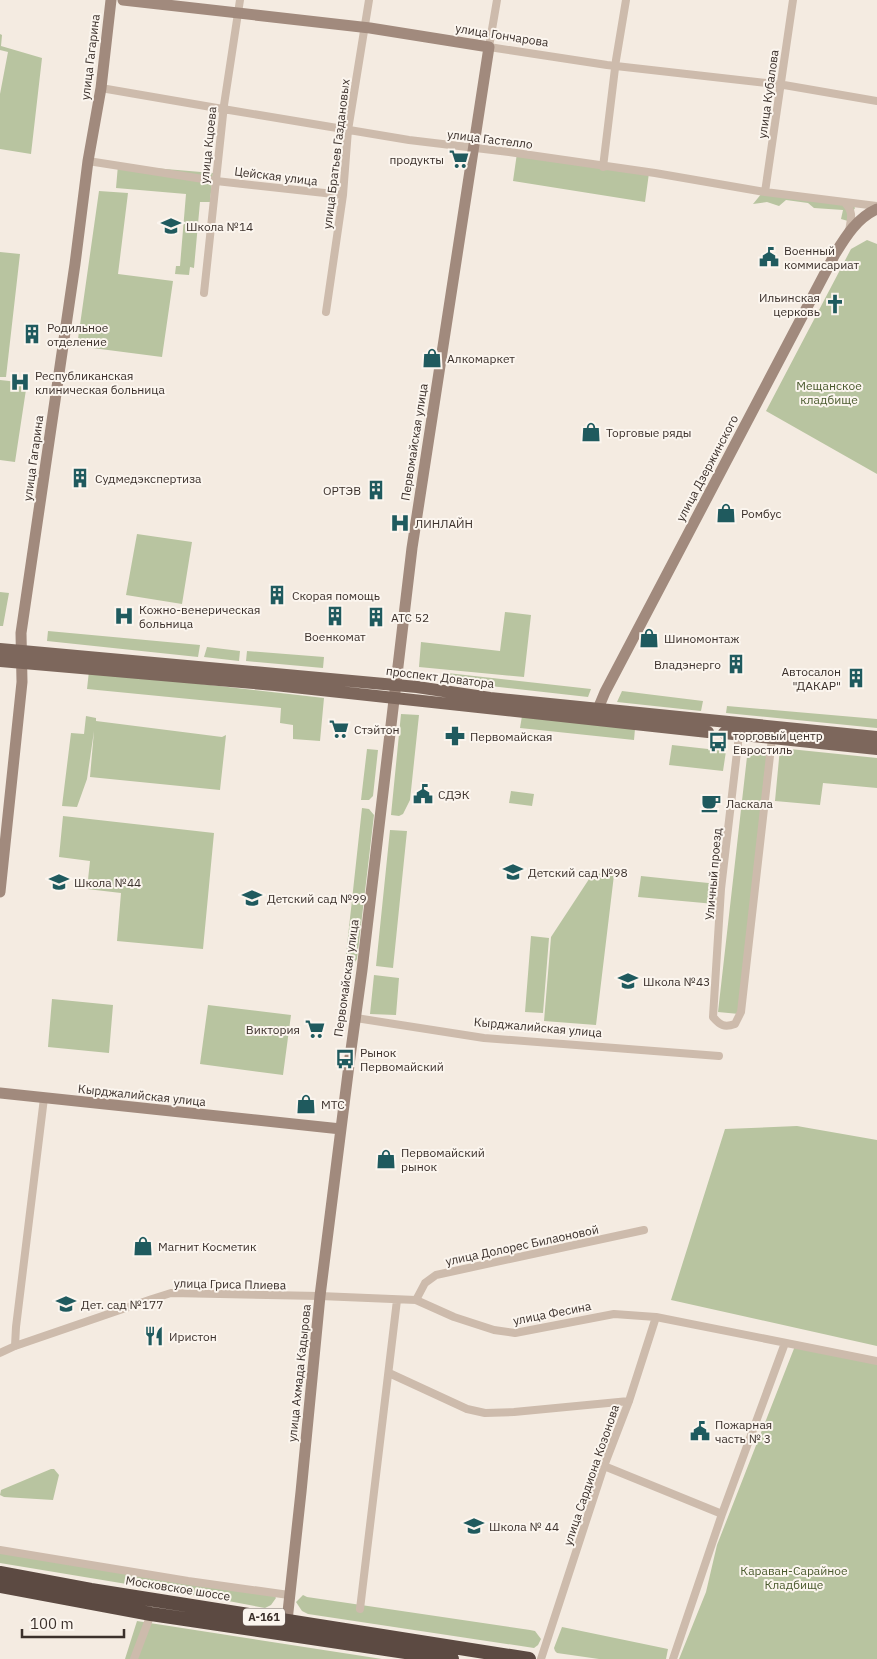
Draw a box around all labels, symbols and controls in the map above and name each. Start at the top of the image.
street label: улица Гагарина [77,13,103,101]
street label: улица Гончарова [454,20,550,50]
street label: улица Кубалова [754,48,782,139]
street label: улица Братьев Газдановых [319,78,353,230]
street label: улица Кцоева [196,105,220,184]
street label: улица Гастелло [446,126,534,152]
supermarket icon: продукты [448,148,470,170]
place label: продукты [389,152,444,167]
street label: Цейская улица [234,163,319,189]
school or university icon: Школа №14 [160,215,182,237]
place label: Школа №14 [186,219,253,234]
place label: Военный коммисариат [784,243,860,272]
public building icon: Военный коммисариат [758,246,780,268]
place label: Ильинская церковь [759,290,820,319]
church icon: Ильинская церковь [824,293,846,315]
place label: Родильное отделение [47,320,109,349]
building icon: Родильное отделение [21,323,43,345]
shop icon: Алкомаркет [421,347,443,369]
place label: Алкомаркет [447,351,515,366]
place label: Республиканская клиническая больница [35,368,166,397]
hospital icon: Республиканская клиническая больница [9,371,31,393]
park label: Мещанское кладбище [796,378,862,407]
street label: Первомайская улица [397,382,431,502]
street label: улица Дзержинского [673,412,742,524]
street label: улица Гагарина [20,414,47,502]
shop icon: Торговые ряды [580,421,602,443]
place label: Торговые ряды [606,425,692,440]
building icon: Судмедэкспертиза [69,467,91,489]
place label: Судмедэкспертиза [95,471,202,486]
building icon: ОРТЭВ [365,479,387,501]
place label: ОРТЭВ [323,483,361,498]
shop icon: Ромбус [715,502,737,524]
place label: Ромбус [741,506,782,521]
hospital icon: ЛИНЛАЙН [389,512,411,534]
place label: ЛИНЛАЙН [415,516,473,531]
building icon: Скорая помощь [266,584,288,606]
place label: Скорая помощь [292,588,380,603]
place label: Кожно-венерическая больница [139,602,260,631]
hospital icon: Кожно-венерическая больница [113,605,135,627]
building icon: Военкомат [324,605,346,627]
building icon: АТС 52 [365,606,387,628]
place label: АТС 52 [391,610,429,625]
shop icon: Шиномонтаж [638,627,660,649]
place label: Военкомат [304,629,366,644]
place label: Шиномонтаж [664,631,740,646]
building icon: Владэнерго [725,653,747,675]
place label: Владэнерго [654,657,721,672]
street label: проспект Доватора [385,663,496,691]
place label: Автосалон "ДАКАР" [781,664,841,693]
building icon: Автосалон "ДАКАР" [845,667,867,689]
supermarket icon: Стэйтон [328,718,350,740]
place label: Стэйтон [354,722,400,737]
pharmacy icon: Первомайская [444,725,466,747]
place label: торговый центр Евростиль [733,728,823,757]
place label: Первомайская [470,729,552,744]
bus stop icon: торговый центр Евростиль [707,731,729,753]
public building icon: СДЭК [412,783,434,805]
place label: СДЭК [438,787,470,802]
cafe icon: Ласкала [700,792,722,814]
place label: Ласкала [726,796,773,811]
street label: Уличный проезд [701,827,725,921]
school or university icon: Детский сад №98 [502,861,524,883]
place label: Детский сад №98 [528,865,628,880]
school or university icon: Школа №44 [48,871,70,893]
place label: Школа №44 [74,875,141,890]
school or university icon: Детский сад №99 [241,887,263,909]
place label: Детский сад №99 [267,891,367,906]
street label: Первомайская улица [330,918,362,1038]
school or university icon: Школа №43 [617,970,639,992]
place label: Школа №43 [643,974,710,989]
street label: Кырджалийская улица [473,1014,603,1040]
supermarket icon: Виктория [304,1018,326,1040]
place label: Виктория [246,1022,300,1037]
place label: Рынок Первомайский [360,1045,444,1074]
bus stop icon: Рынок Первомайский [334,1048,356,1070]
street label: Кырджалийская улица [77,1081,207,1109]
shop icon: МТС [295,1093,317,1115]
place label: МТС [321,1097,345,1112]
place label: Первомайский рынок [401,1145,485,1174]
shop icon: Первомайский рынок [375,1148,397,1170]
street label: улица Долорес Билаоновой [444,1221,600,1269]
shop icon: Магнит Косметик [132,1235,154,1257]
place label: Магнит Косметик [158,1239,257,1254]
street label: улица Гриса Плиева [174,1276,287,1292]
school or university icon: Дет. сад №177 [55,1293,77,1315]
place label: Дет. сад №177 [81,1297,164,1312]
street label: улица Фесина [512,1298,593,1328]
street label: улица Ахмада Кадырова [284,1303,314,1443]
restaurant icon: Иристон [143,1325,165,1347]
place label: Иристон [169,1329,217,1344]
street label: улица Сардиона Козонова [560,1402,622,1547]
place label: Пожарная часть № 3 [715,1417,772,1446]
public building icon: Пожарная часть № 3 [689,1420,711,1442]
school or university icon: Школа № 44 [463,1515,485,1537]
place label: Школа № 44 [489,1519,559,1534]
park label: Караван-Сарайное Кладбище [740,1563,848,1592]
street label: Московское шоссе [125,1572,232,1604]
scale bar [22,1606,125,1638]
road number: А-161 [243,1608,285,1625]
text: 100 m [30,1614,74,1633]

